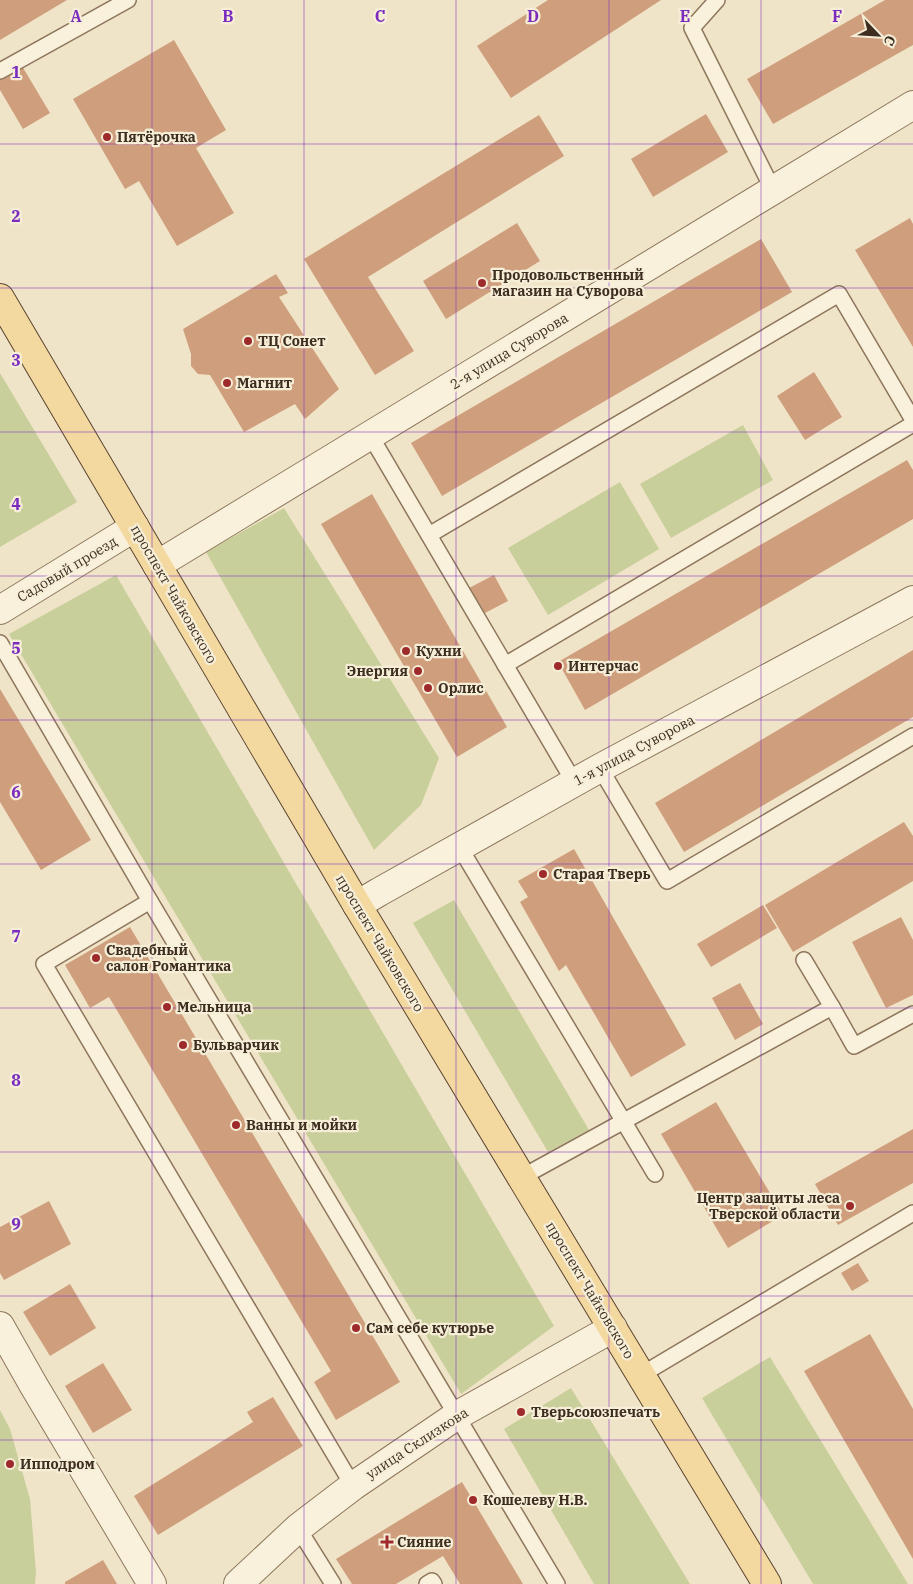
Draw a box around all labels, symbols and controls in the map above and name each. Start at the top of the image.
text: A [70,6,82,26]
text: B [222,6,234,26]
text: C [375,6,385,26]
text: D [527,6,539,26]
text: E [680,6,690,26]
text: F [832,6,842,26]
north arrow [853,10,903,60]
text: С [880,32,900,49]
text: 1 [11,62,21,82]
place label: Пятёрочка [117,128,196,146]
marker: Пятёрочка [101,131,113,143]
text: 2 [11,206,21,226]
place label: Продовольственный магазин на Суворова [492,266,644,300]
marker: Продовольственный магазин на Суворова [476,277,488,289]
street label: 2-я улица Суворова [447,308,572,393]
place label: ТЦ Сонет [258,332,326,350]
marker: ТЦ Сонет [242,335,254,347]
text: 3 [11,350,21,370]
place label: Магнит [237,374,292,392]
marker: Магнит [221,377,233,389]
text: 4 [11,494,21,514]
street label: проспект Чайковского [127,521,221,667]
street label: Садовый проезд [14,532,121,606]
text: 5 [11,638,21,658]
place label: Кухни [416,642,462,660]
marker: Кухни [400,645,412,657]
place label: Интерчас [568,657,639,675]
marker: Интерчас [552,660,564,672]
place label: Энергия [347,662,408,680]
marker: Энергия [412,665,424,677]
place label: Орлис [438,679,484,697]
marker: Орлис [422,682,434,694]
street label: 1-я улица Суворова [570,710,698,790]
text: 6 [11,782,21,802]
place label: Старая Тверь [553,865,651,883]
marker: Старая Тверь [537,868,549,880]
street label: проспект Чайковского [332,871,428,1015]
text: 7 [11,926,21,946]
place label: Свадебный салон Романтика [106,941,231,975]
marker: Свадебный салон Романтика [90,952,102,964]
place label: Мельница [177,998,251,1016]
marker: Мельница [161,1001,173,1013]
place label: Бульварчик [193,1036,279,1054]
marker: Бульварчик [177,1039,189,1051]
text: 8 [11,1070,21,1090]
place label: Ванны и мойки [246,1116,358,1134]
marker: Ванны и мойки [230,1119,242,1131]
place label: Центр защиты леса Тверской области [697,1189,840,1223]
marker: Центр защиты леса Тверской области [844,1200,856,1212]
text: 9 [11,1214,21,1234]
street label: проспект Чайковского [542,1218,638,1362]
place label: Сам себе кутюрье [366,1319,494,1337]
marker: Сам себе кутюрье [350,1322,362,1334]
street label: улица Склизкова [362,1403,472,1483]
place label: Тверьсоюзпечать [531,1403,660,1421]
marker: Тверьсоюзпечать [515,1406,527,1418]
place label: Ипподром [20,1455,95,1473]
marker: Ипподром [4,1458,16,1470]
place label: Кошелеву Н.В. [483,1491,588,1509]
marker: Кошелеву Н.В. [467,1494,479,1506]
place label: Сияние [397,1533,452,1551]
marker: Сияние [381,1536,393,1548]

